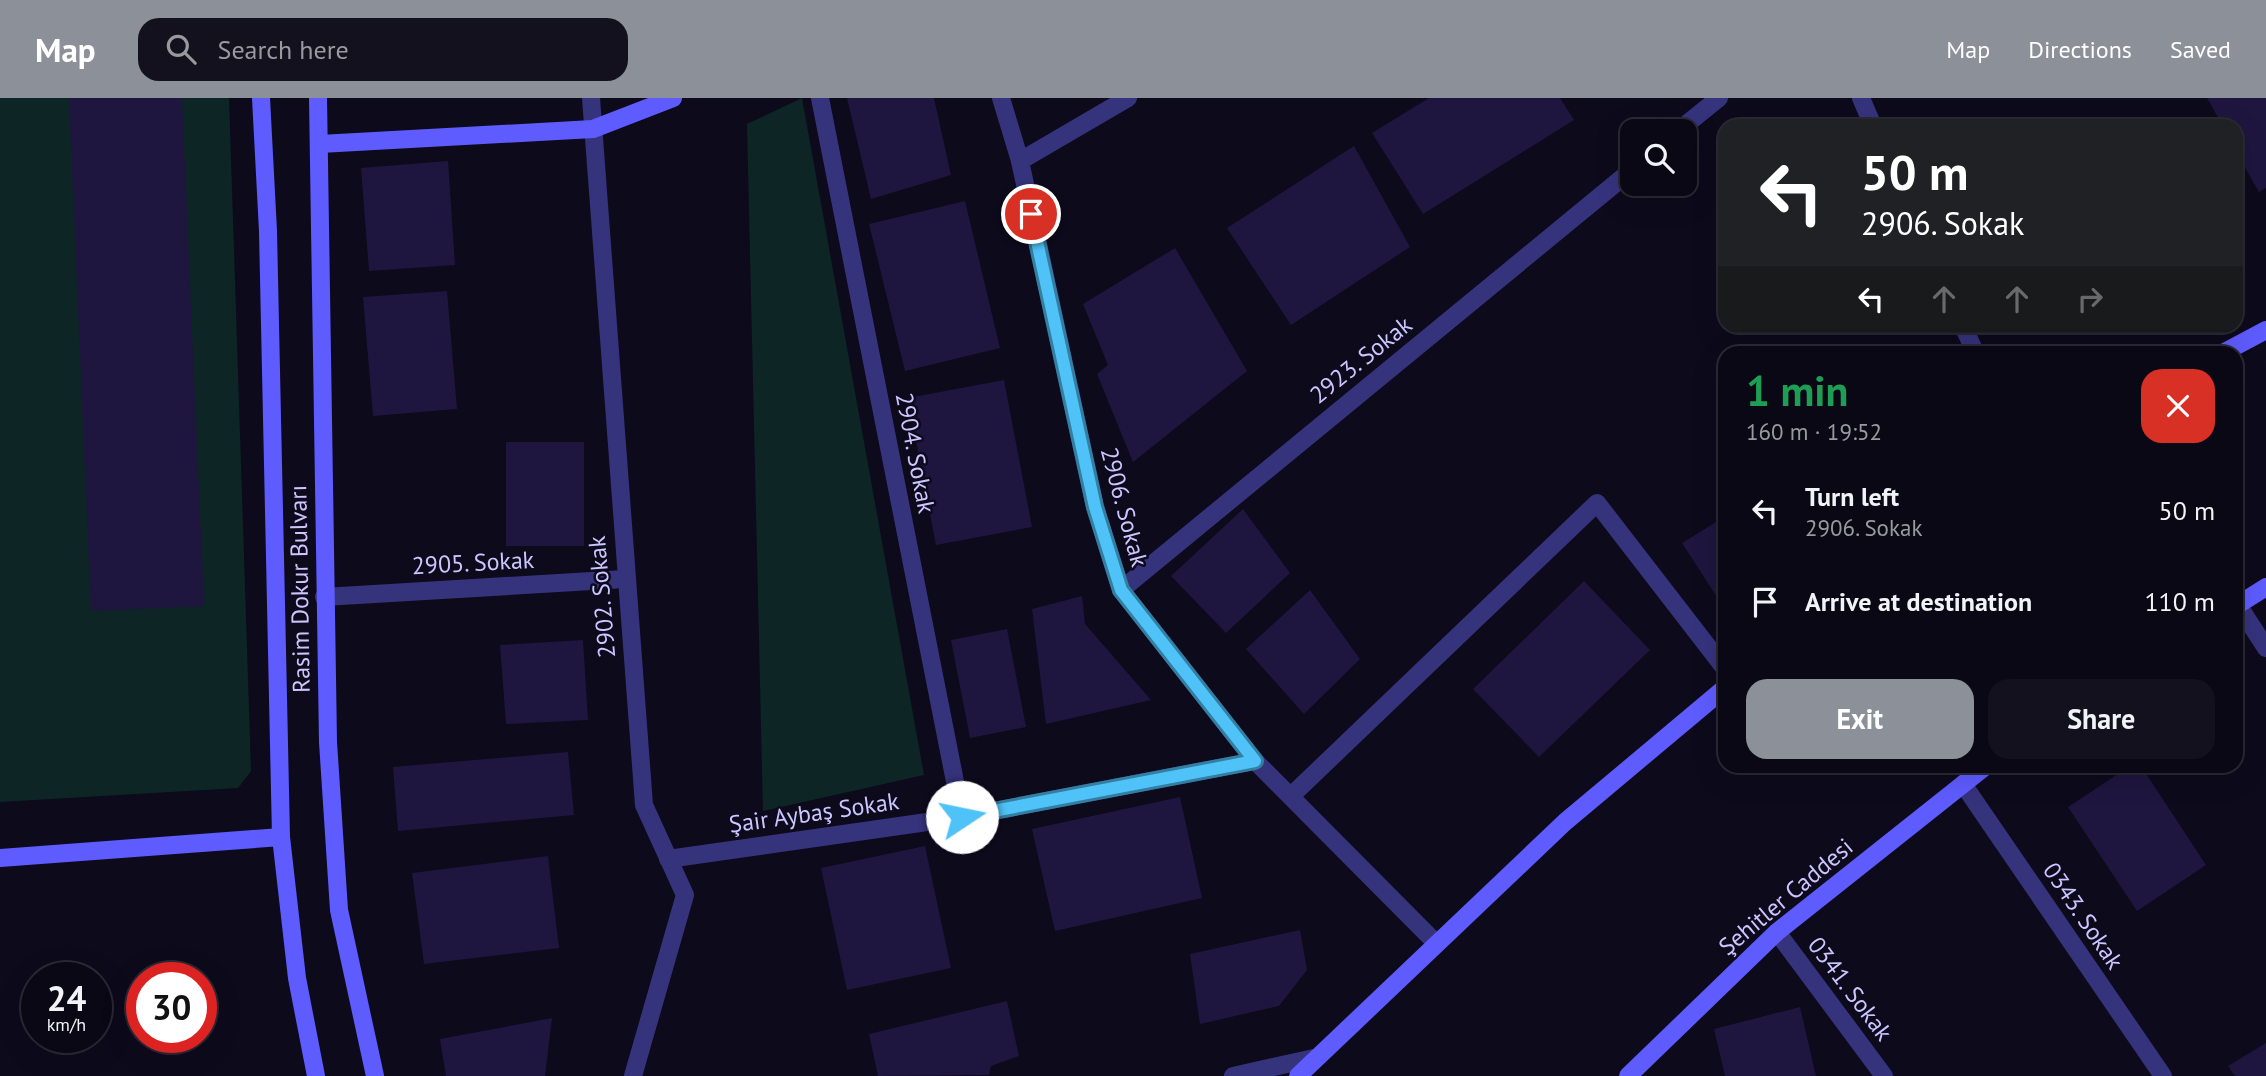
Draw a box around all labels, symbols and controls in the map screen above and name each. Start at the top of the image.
search box [138,18,628,81]
text: Map [35,28,96,71]
icon: search [162,30,200,68]
text: Search here [218,33,349,66]
text: Map [1946,34,1990,65]
text: Directions [2028,34,2132,65]
text: Saved [2170,34,2231,65]
map controls [1620,119,1697,196]
button: search [1620,119,1697,196]
text: 50 m [1861,140,1968,204]
icon: left [1746,147,1837,238]
pin [1001,184,1061,244]
icon: arrive [1012,195,1050,233]
text: 2906. Sokak [1861,202,2024,244]
icon: left [1852,280,1890,318]
icon: ahead [1925,280,1963,318]
icon: ahead [1998,280,2036,318]
icon: right [2071,280,2109,318]
street label: 2923. Sokak [1303,309,1418,410]
text: 1 min [1746,363,1848,418]
button: close [2141,369,2215,443]
street label: 2904. Sokak [889,390,942,516]
text: 160 m · 19:52 [1746,417,1882,446]
street label: 2906. Sokak [1094,444,1155,571]
text: Turn left [1805,480,1899,513]
street label: Rasim Dokur Bulvarı [282,485,317,693]
icon: left [1746,492,1784,530]
text: 50 m [2159,494,2215,527]
text: 2906. Sokak [1805,513,1922,542]
street label: 2902. Sokak [581,534,622,659]
street label: 2905. Sokak [411,544,535,581]
icon: arrive [1746,583,1784,621]
text: Arrive at destination [1805,585,2032,618]
text: 110 m [2144,585,2215,618]
button: Exit [1746,679,1974,759]
button: Share [1988,679,2215,759]
position arrow [925,780,999,854]
street label: Şair Aybaş Sokak [727,785,901,840]
street label: Şehitler Caddesi [1712,831,1859,962]
street label: 0343. Sokak [2036,856,2131,976]
street label: 0341. Sokak [1801,930,1900,1047]
speed limit sign: 30 [126,962,217,1053]
text: 24 [47,975,86,1021]
text: km/h [47,1013,86,1036]

